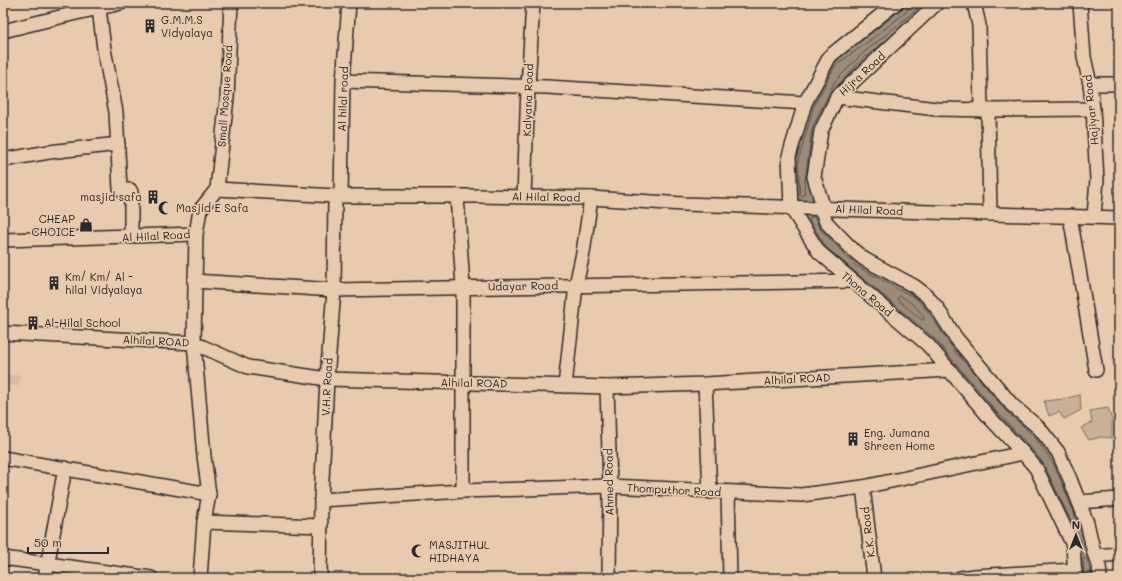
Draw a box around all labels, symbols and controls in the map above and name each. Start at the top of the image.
place label: G.M.M.S Vidyalaya [161,12,213,40]
building icon: G.M.M.S Vidyalaya [142,18,158,34]
street label: Small Mosque Road [213,44,236,148]
street label: Hijra Road [835,48,888,99]
street label: Kalyana Road [519,63,536,137]
street label: Al hilal road [334,66,351,132]
street label: Hajiyar Road [1079,74,1102,146]
street label: Al Hilal Road [512,188,580,205]
place label: masjid safa [80,189,142,204]
building icon: masjid safa [145,189,161,205]
mosque icon: Masjid E Safa [157,200,173,216]
place label: Masjid E Safa [176,200,249,215]
street label: Al Hilal Road [835,201,903,218]
place label: CHEAP CHOICE [32,211,75,239]
shop icon: CHEAP CHOICE [78,217,94,233]
street label: Al Hilal Road [121,226,191,245]
street label: Thona Road [838,268,896,320]
place label: Km/ Km/ Al - hilal Vidyalaya [65,269,143,297]
building icon: Km/ Km/ Al - hilal Vidyalaya [46,275,62,291]
street label: Udayar Road [488,277,558,294]
building icon: Al-Hilal School [25,315,41,331]
place label: Al-Hilal School [44,315,121,330]
street label: Alhilal ROAD [122,331,190,350]
street label: V.H.R Road [317,357,336,416]
street label: Alhilal ROAD [763,369,831,388]
street label: Alhilal ROAD [440,374,508,391]
place label: Eng. Jumana Shreen Home [864,425,935,453]
building icon: Eng. Jumana Shreen Home [845,431,861,447]
street label: Ahmed Road [600,448,617,516]
street label: Thomputhor Road [626,480,722,499]
street label: K.K. Road [857,506,878,558]
north arrow [1056,515,1096,555]
text: N [1072,517,1080,532]
scale bar [28,529,108,555]
text: 50 m [34,534,62,550]
place label: MASJITHUL HIDHAYA [429,537,490,565]
mosque icon: MASJITHUL HIDHAYA [410,543,426,559]

